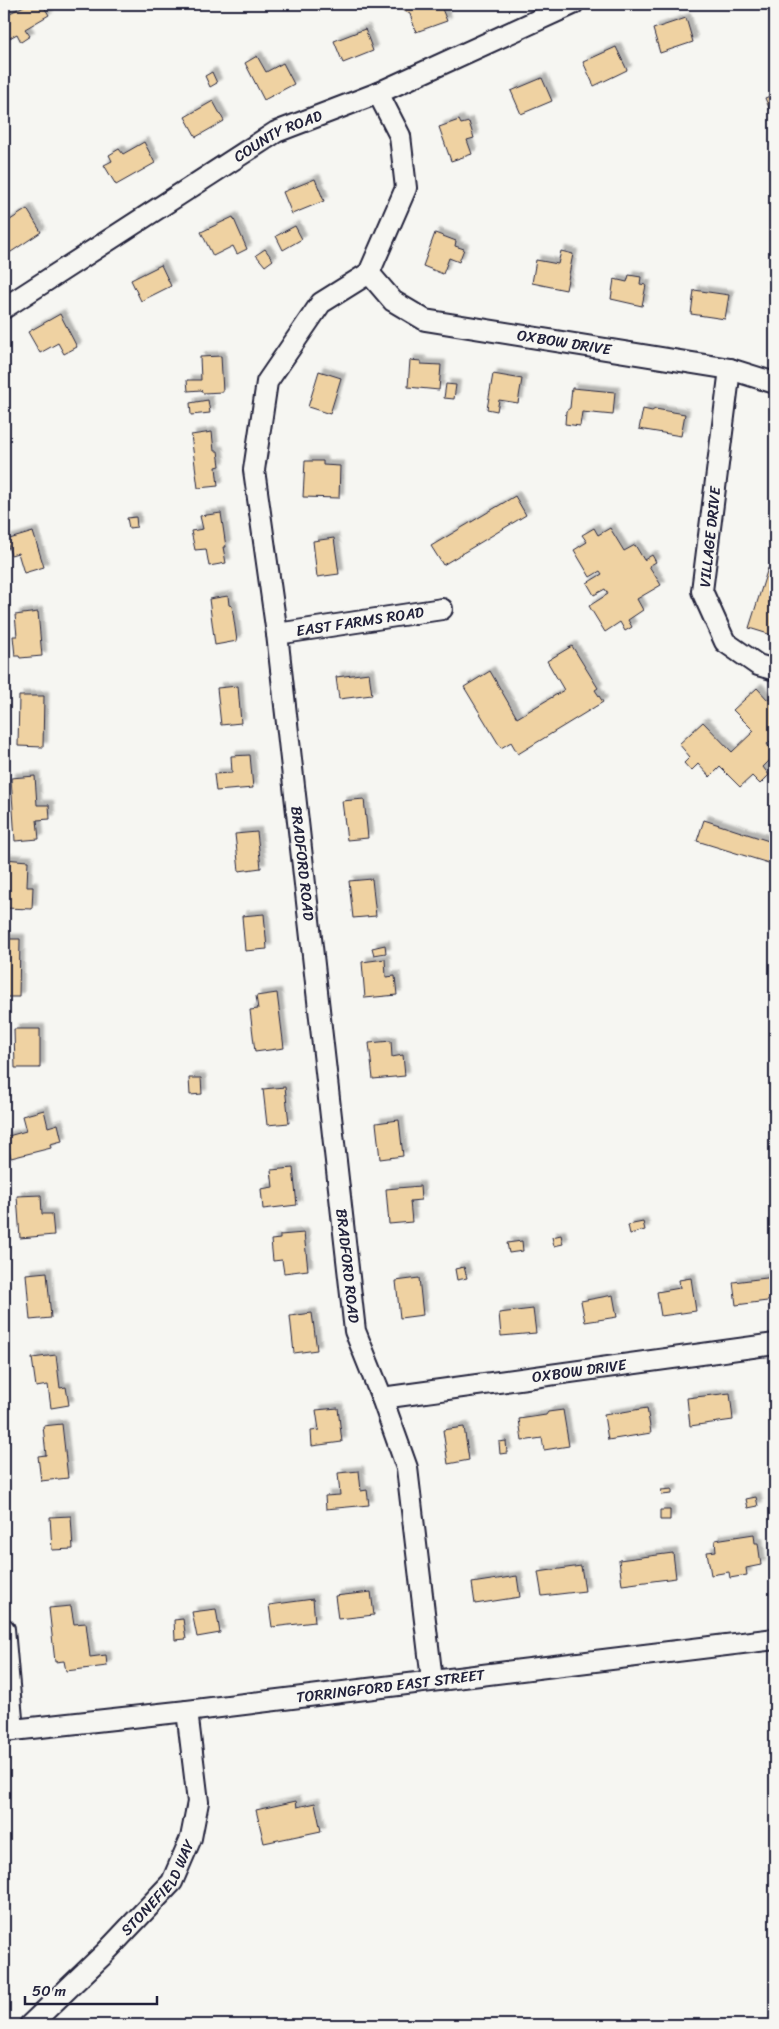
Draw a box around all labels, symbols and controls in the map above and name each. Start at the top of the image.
street label: COUNTY ROAD [228,103,326,169]
street label: OXBOW DRIVE [515,322,615,363]
street label: VILLAGE DRIVE [692,484,728,589]
street label: EAST FARMS ROAD [294,599,426,644]
street label: BRADFORD ROAD [283,805,322,922]
street label: BRADFORD ROAD [328,1207,367,1324]
street label: OXBOW DRIVE [530,1351,630,1390]
street label: TORRINGFORD EAST STREET [295,1662,487,1711]
street label: STONEFIELD WAY [114,1835,202,1942]
scale bar [25,1974,158,2006]
text: 50 m [32,1978,67,2004]

